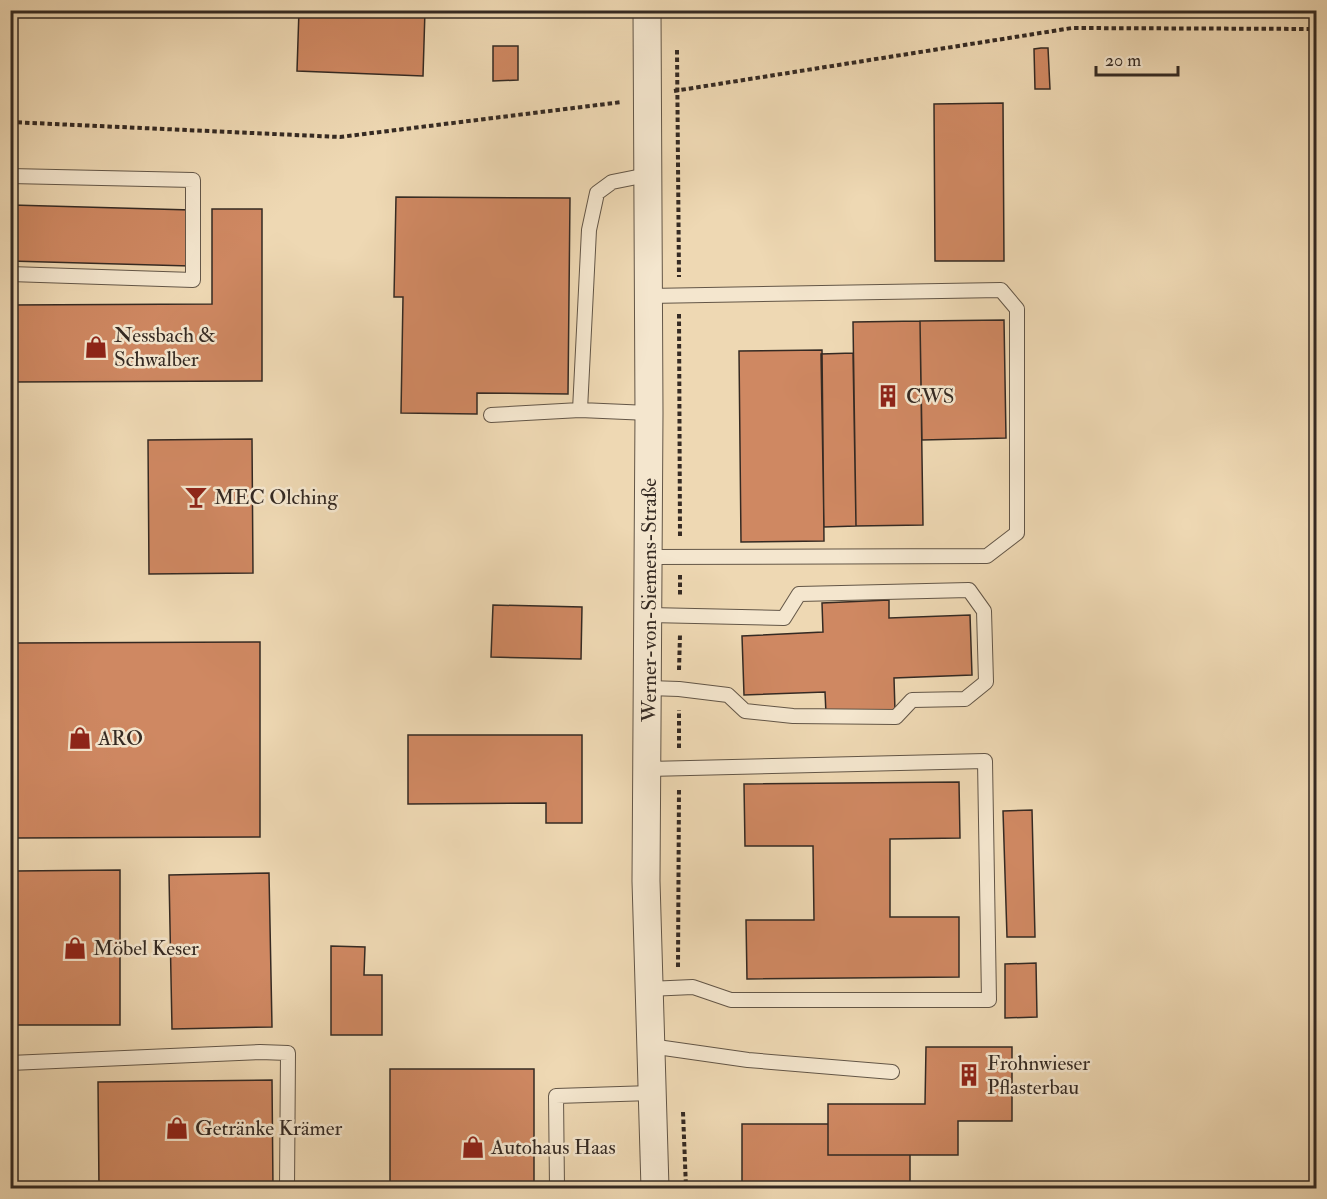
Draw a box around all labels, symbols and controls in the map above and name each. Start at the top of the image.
scale bar [1096,39,1178,77]
text: 20 m [1105,49,1141,72]
place label: Nessbach & Schwalber [114,322,216,373]
shop icon: Nessbach & Schwalber [83,334,109,360]
building icon: CWS [875,383,901,409]
place label: CWS [906,383,954,410]
street label: Werner-von-Siemens-Straße [636,478,663,723]
bar icon: MEC Olching [183,484,209,510]
place label: MEC Olching [214,484,338,511]
shop icon: ARO [67,725,93,751]
place label: ARO [97,725,143,752]
shop icon: Möbel Keser [62,935,88,961]
place label: Möbel Keser [93,935,199,962]
place label: Frohnwieser Pflasterbau [987,1050,1090,1101]
building icon: Frohnwieser Pflasterbau [956,1062,982,1088]
shop icon: Getränke Krämer [164,1115,190,1141]
place label: Getränke Krämer [195,1115,343,1142]
shop icon: Autohaus Haas [460,1134,486,1160]
place label: Autohaus Haas [490,1134,616,1161]

